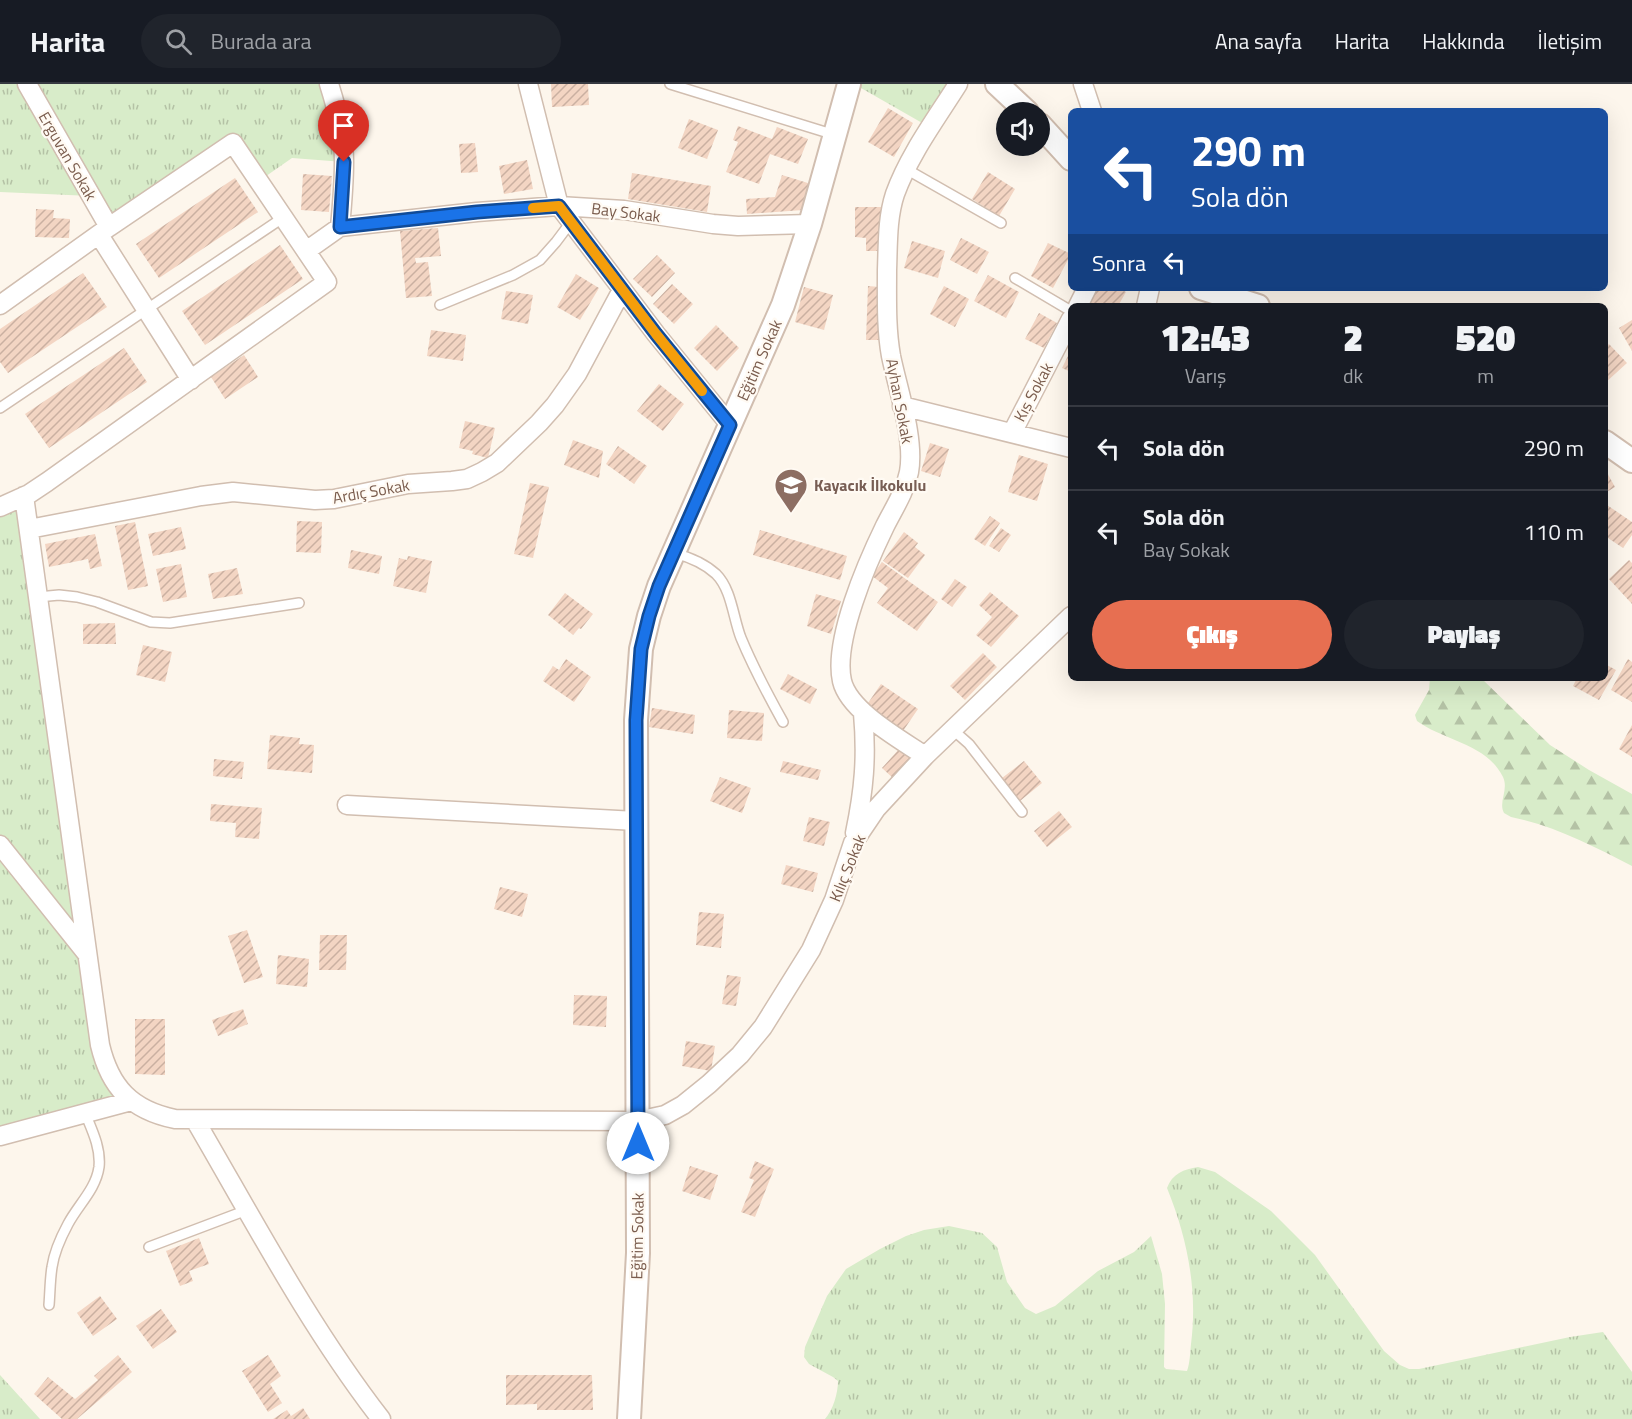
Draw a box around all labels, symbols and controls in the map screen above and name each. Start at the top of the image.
search box [141,14,561,68]
text: Harita [30,20,105,63]
text: Burada ara [210,24,311,58]
icon: search [162,25,195,58]
text: Ana sayfa [1215,25,1302,57]
text: Harita [1335,25,1389,57]
text: Hakkında [1422,25,1505,57]
text: İletişim [1538,25,1602,57]
pin [318,100,369,162]
map controls [996,102,1050,156]
button: sound [996,102,1050,156]
street label: Erguvan Sokak [33,107,103,205]
icon: arrive [327,109,360,142]
text: 290 m [1191,118,1306,182]
icon: left [1092,132,1170,210]
text: Sola dön [1191,176,1289,217]
street label: Bay Sokak [590,196,662,228]
text: Sonra [1092,246,1146,280]
icon: left [1158,246,1191,279]
text: 12:43 [1161,310,1250,365]
text: 2 [1343,310,1363,365]
text: 520 [1456,310,1515,365]
street label: Eğitim Sokak [730,315,788,405]
street label: Ayhan Sokak [880,356,920,446]
street label: Kış Sokak [1007,358,1059,426]
text: Varış [1185,360,1226,391]
text: dk [1343,360,1363,391]
text: m [1477,360,1494,391]
text: Sola dön [1143,431,1225,465]
text: 290 m [1524,431,1584,465]
icon: left [1092,432,1125,465]
school or university icon: Kayacık İlkokulu [773,467,809,514]
street label: Ardıç Sokak [331,472,412,510]
place label: Kayacık İlkokulu [814,473,926,497]
text: Sola dön [1143,500,1225,534]
text: 110 m [1524,515,1584,549]
icon: left [1092,516,1125,549]
text: Bay Sokak [1143,534,1230,565]
button: Çıkış [1092,600,1332,669]
button: Paylaş [1344,600,1584,669]
street label: Kılıç Sokak [823,830,871,905]
position arrow [606,1111,670,1175]
street label: Eğitim Sokak [624,1192,650,1280]

